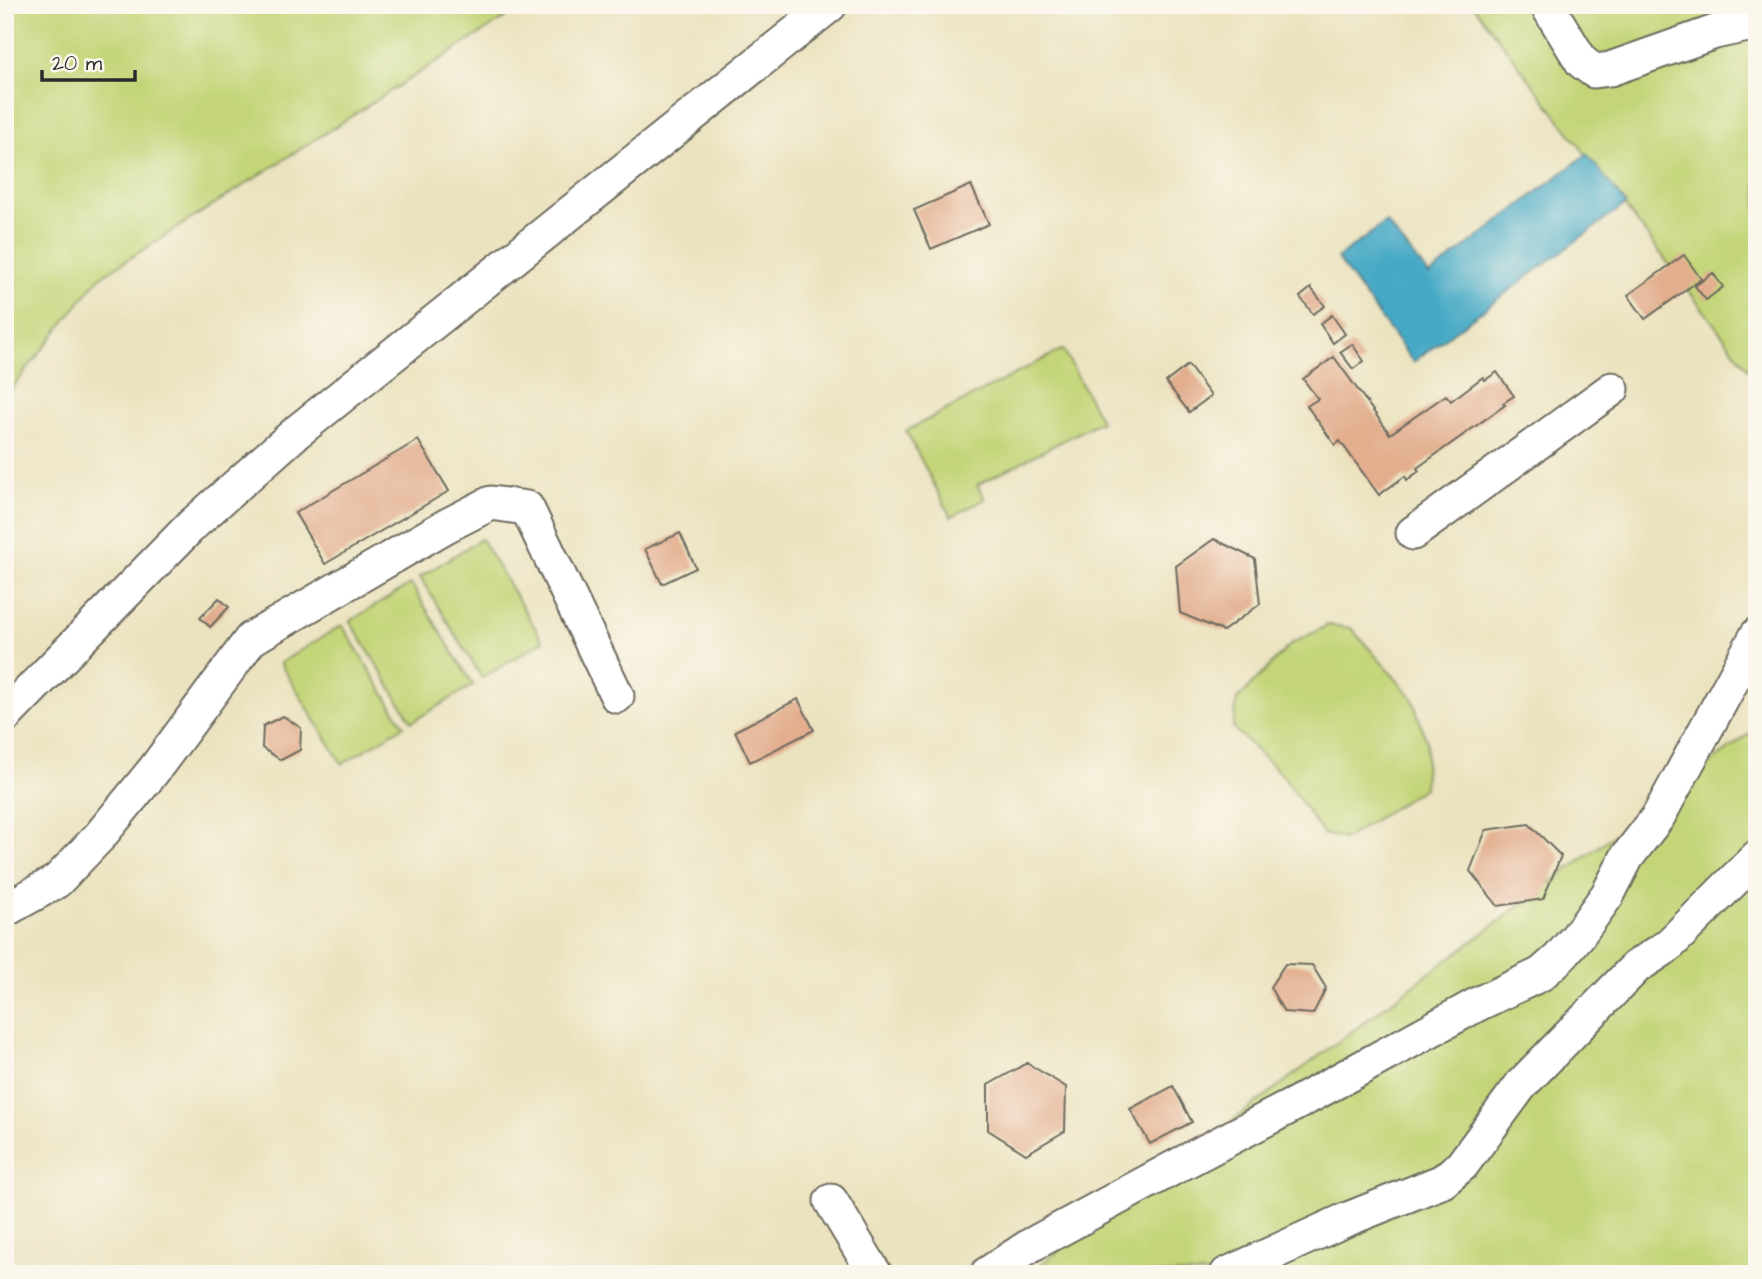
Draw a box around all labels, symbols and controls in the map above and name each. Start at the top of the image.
scale bar [42,38,135,82]
text: 20 m [52,49,103,78]

